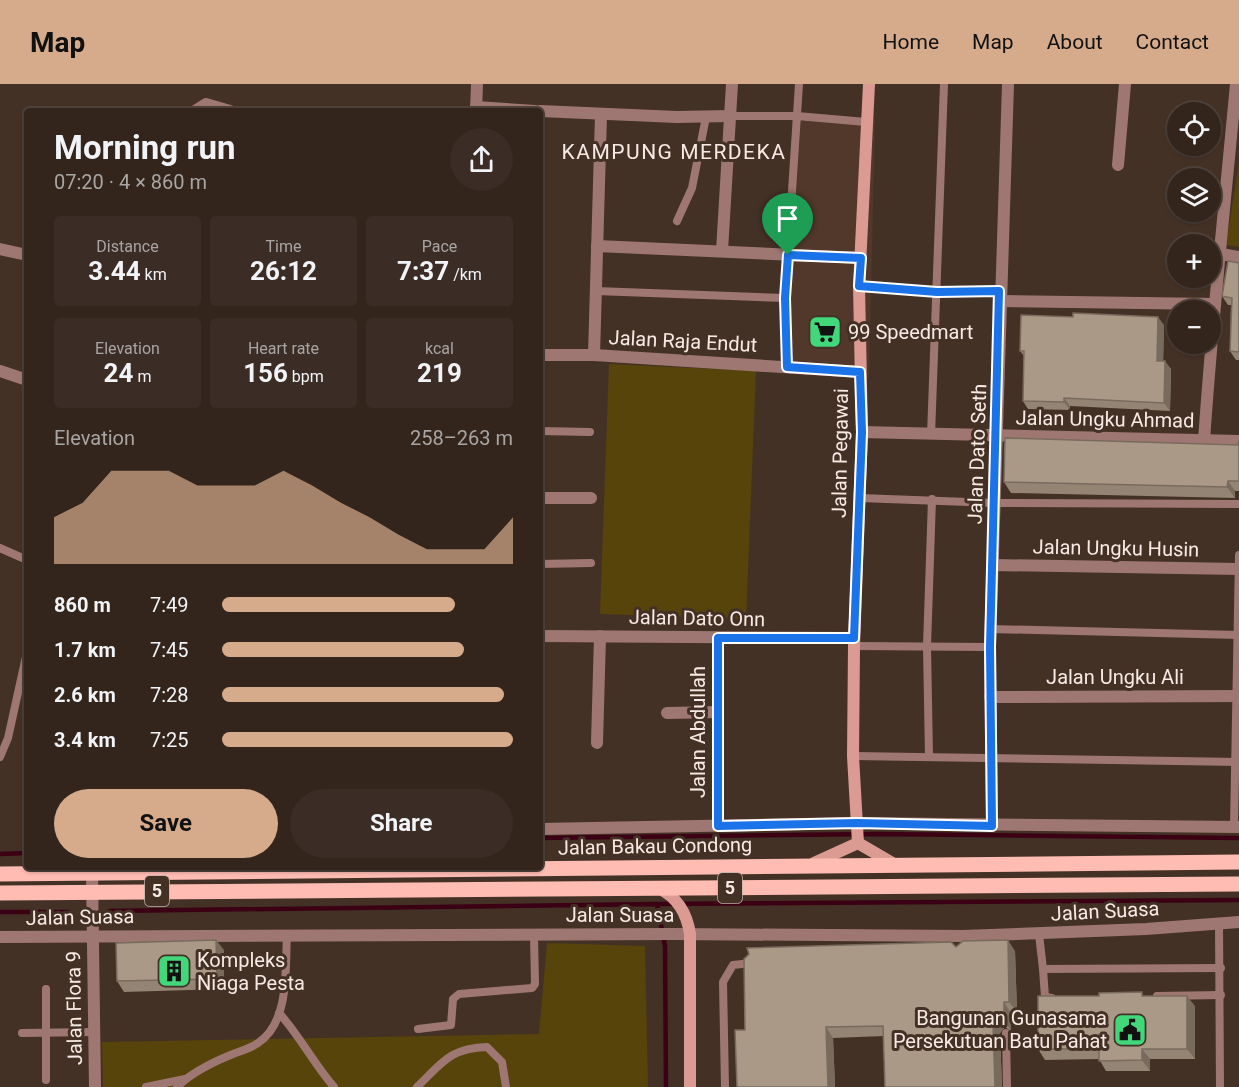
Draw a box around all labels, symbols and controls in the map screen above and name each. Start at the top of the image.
text: Map [30,26,85,59]
text: Home [883,30,939,54]
text: Map [972,30,1014,54]
text: About [1047,30,1103,54]
text: Contact [1136,30,1209,54]
map controls [1167,102,1221,354]
button: locate [1167,102,1221,156]
text: Morning run [54,128,235,167]
button: share [450,128,513,191]
district label: KAMPUNG MERDEKA [562,140,786,164]
button: layers [1167,168,1221,222]
text: 07:20 · 4 × 860 m [54,170,207,194]
pin [762,193,813,255]
icon: arrive [771,202,804,235]
button: + [1167,234,1221,288]
text: Distance [96,237,159,256]
text: Time [266,237,301,256]
text: Pace [422,237,457,256]
text: 3.44 [88,256,141,286]
text: 26:12 [250,256,317,286]
text: 7:37 [397,256,449,286]
text: km [141,265,167,284]
text: /km [449,265,482,284]
button: − [1167,300,1221,354]
supermarket icon: 99 Speedmart [807,314,843,350]
place label: 99 Speedmart [848,320,973,344]
street label: Jalan Raja Endut [608,325,758,357]
text: Elevation [95,339,160,358]
text: Heart rate [248,339,319,358]
text: kcal [425,339,454,358]
text: 24 [104,358,133,388]
text: 156 [243,358,288,388]
text: 219 [417,358,462,388]
text: m [133,367,151,386]
text: bpm [288,367,324,386]
street label: Jalan Dato Seth [963,383,991,525]
street label: Jalan Pegawai [827,388,853,518]
street label: Jalan Ungku Ahmad [1015,405,1195,433]
text: Elevation [54,426,135,450]
text: 258–263 m [410,426,513,450]
street label: Jalan Ungku Husin [1033,535,1199,561]
text: 860 m [54,593,111,617]
text: 7:49 [150,593,189,617]
street label: Jalan Dato Onn [629,605,765,631]
text: 1.7 km [54,638,116,662]
text: 7:45 [150,638,189,662]
street label: Jalan Ungku Ali [1046,665,1184,689]
street label: Jalan Abdullah [686,666,710,798]
text: 2.6 km [54,683,116,707]
text: 7:28 [150,683,189,707]
text: 3.4 km [54,728,116,752]
text: 7:25 [150,728,189,752]
button: Save [54,789,278,858]
button: Share [290,789,513,858]
street label: Jalan Bakau Condong [558,832,752,860]
road number: 5 [718,873,742,903]
road number: 5 [145,876,169,906]
street label: Jalan Suasa [1050,896,1160,926]
street label: Jalan Suasa [566,903,674,927]
street label: Jalan Suasa [25,904,135,930]
place label: Kompleks Niaga Pesta [197,948,305,995]
street label: Jalan Flora 9 [61,951,87,1065]
building icon: Kompleks Niaga Pesta [156,953,192,989]
place label: Bangunan Gunasama Persekutuan Batu Pahat [893,1006,1107,1053]
public building icon: Bangunan Gunasama Persekutuan Batu Pahat [1112,1012,1148,1048]

